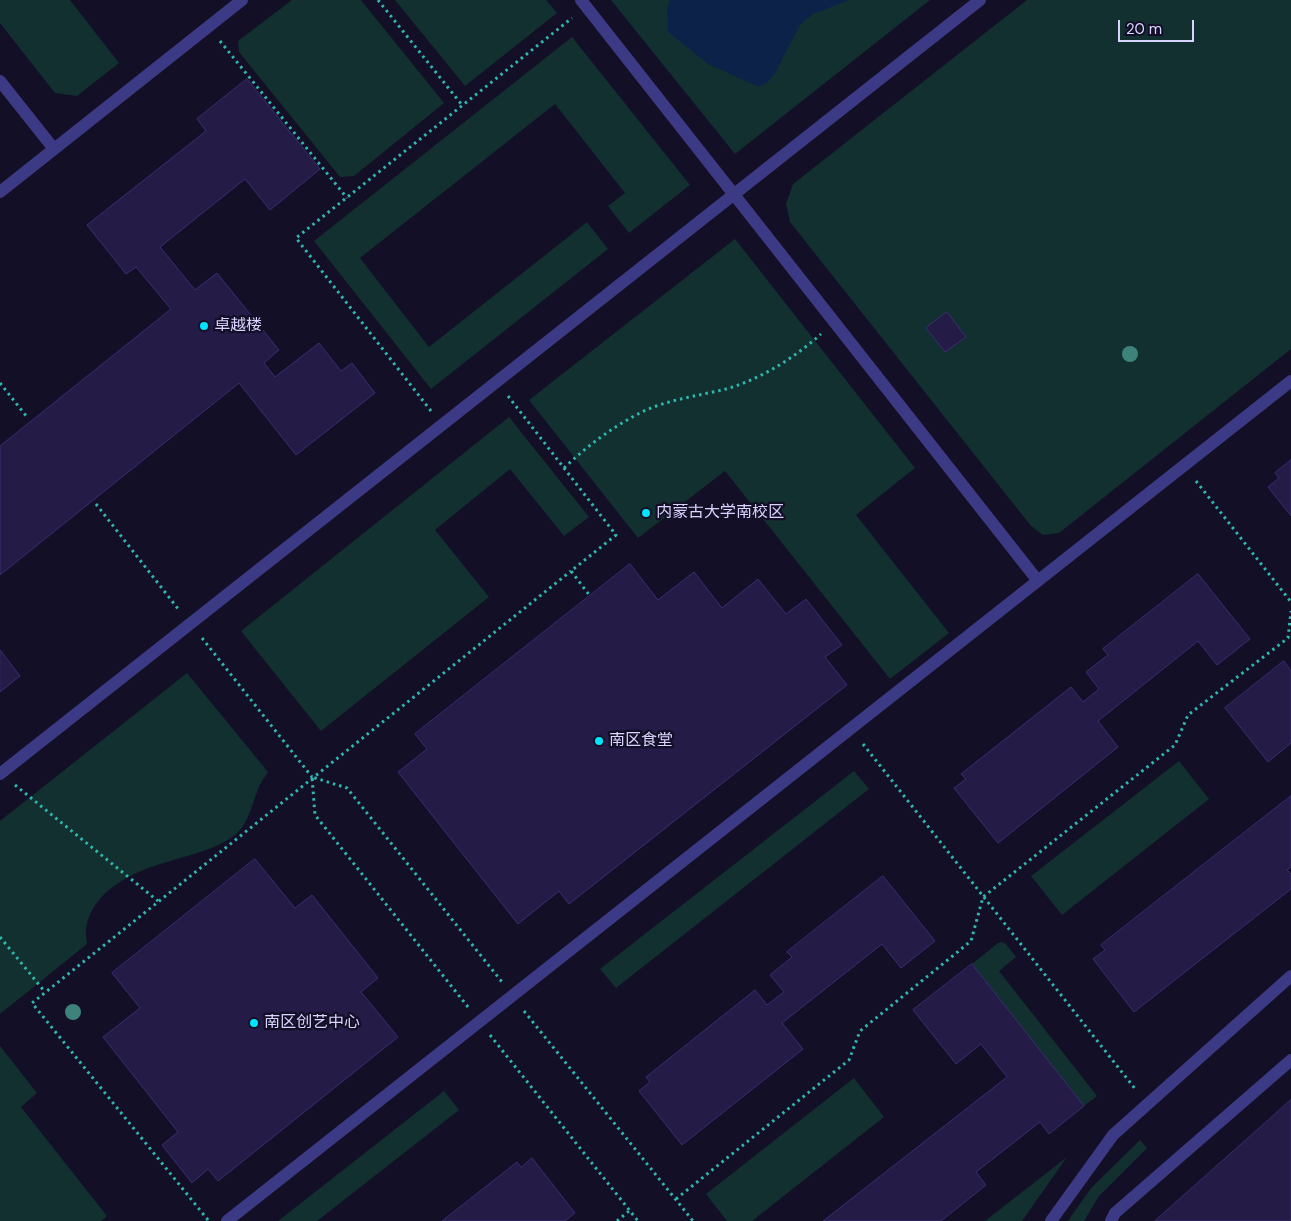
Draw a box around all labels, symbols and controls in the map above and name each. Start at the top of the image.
scale bar [1121,10,1197,42]
text: 20 m [1126,19,1162,39]
place label: 卓越楼 [214,316,262,336]
marker: 卓越楼 [198,320,210,332]
place label: 内蒙古大学南校区 [656,503,784,523]
marker: 内蒙古大学南校区 [640,507,652,519]
place label: 南区食堂 [609,731,673,751]
marker: 南区食堂 [593,735,605,747]
place label: 南区创艺中心 [264,1013,360,1033]
marker: 南区创艺中心 [248,1017,260,1029]

